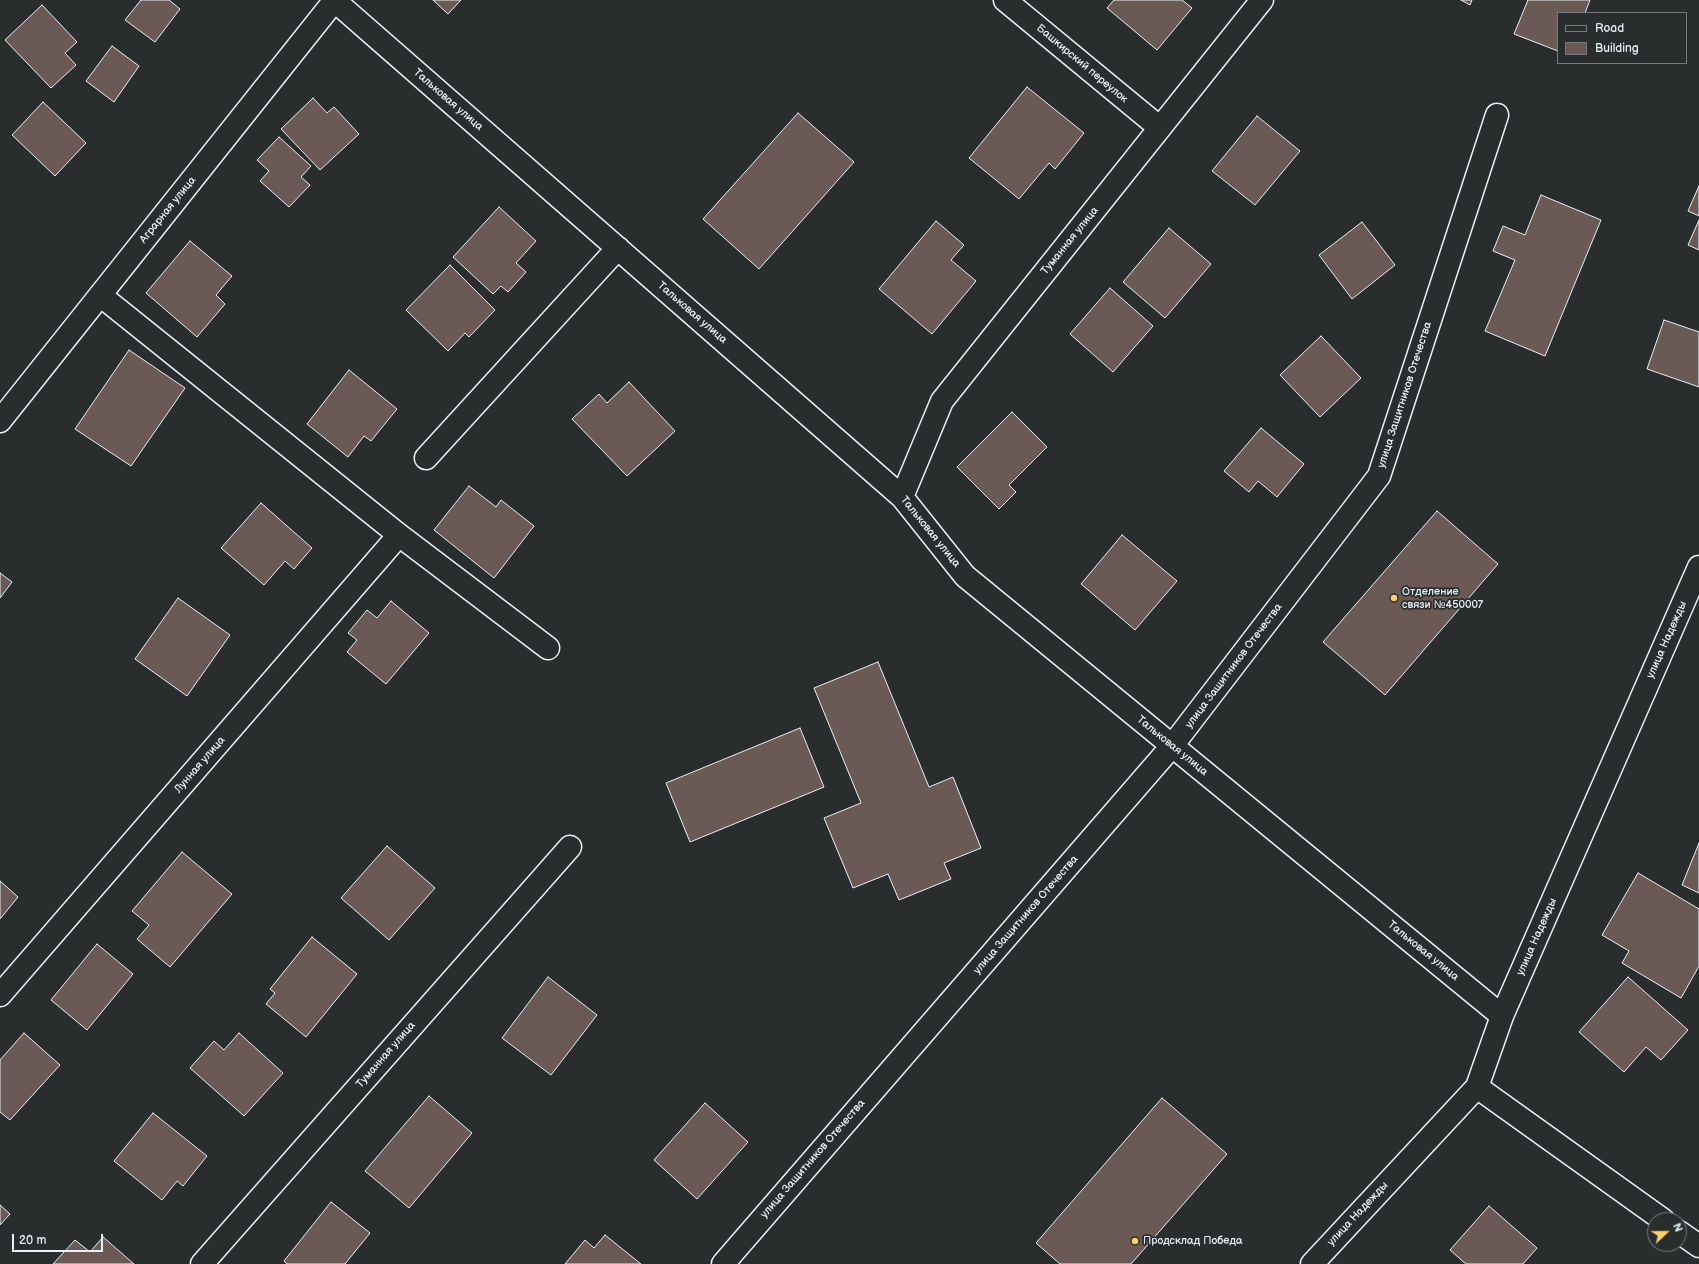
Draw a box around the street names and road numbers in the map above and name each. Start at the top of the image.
street label: Башкирский переулок [1034,22,1130,106]
street label: Тальковая улица [411,66,485,134]
street label: Аграрная улица [137,174,199,246]
street label: Туманная улица [1039,204,1101,278]
street label: Тальковая улица [655,279,729,347]
street label: улица Защитников Отечества [1375,320,1435,470]
street label: Тальковая улица [897,494,963,570]
street label: улица Надежды [1644,599,1690,681]
street label: улица Защитников Отечества [1183,601,1285,731]
street label: Тальковая улица [1134,713,1210,779]
street label: Лунная улица [172,734,228,796]
street label: улица Защитников Отечества [971,853,1081,977]
street label: улица Надежды [1514,896,1560,978]
street label: Тальковая улица [1385,918,1461,984]
street label: Туманная улица [354,1019,418,1091]
street label: улица Защитников Отечества [758,1097,868,1221]
street label: улица Надежды [1325,1179,1391,1249]

